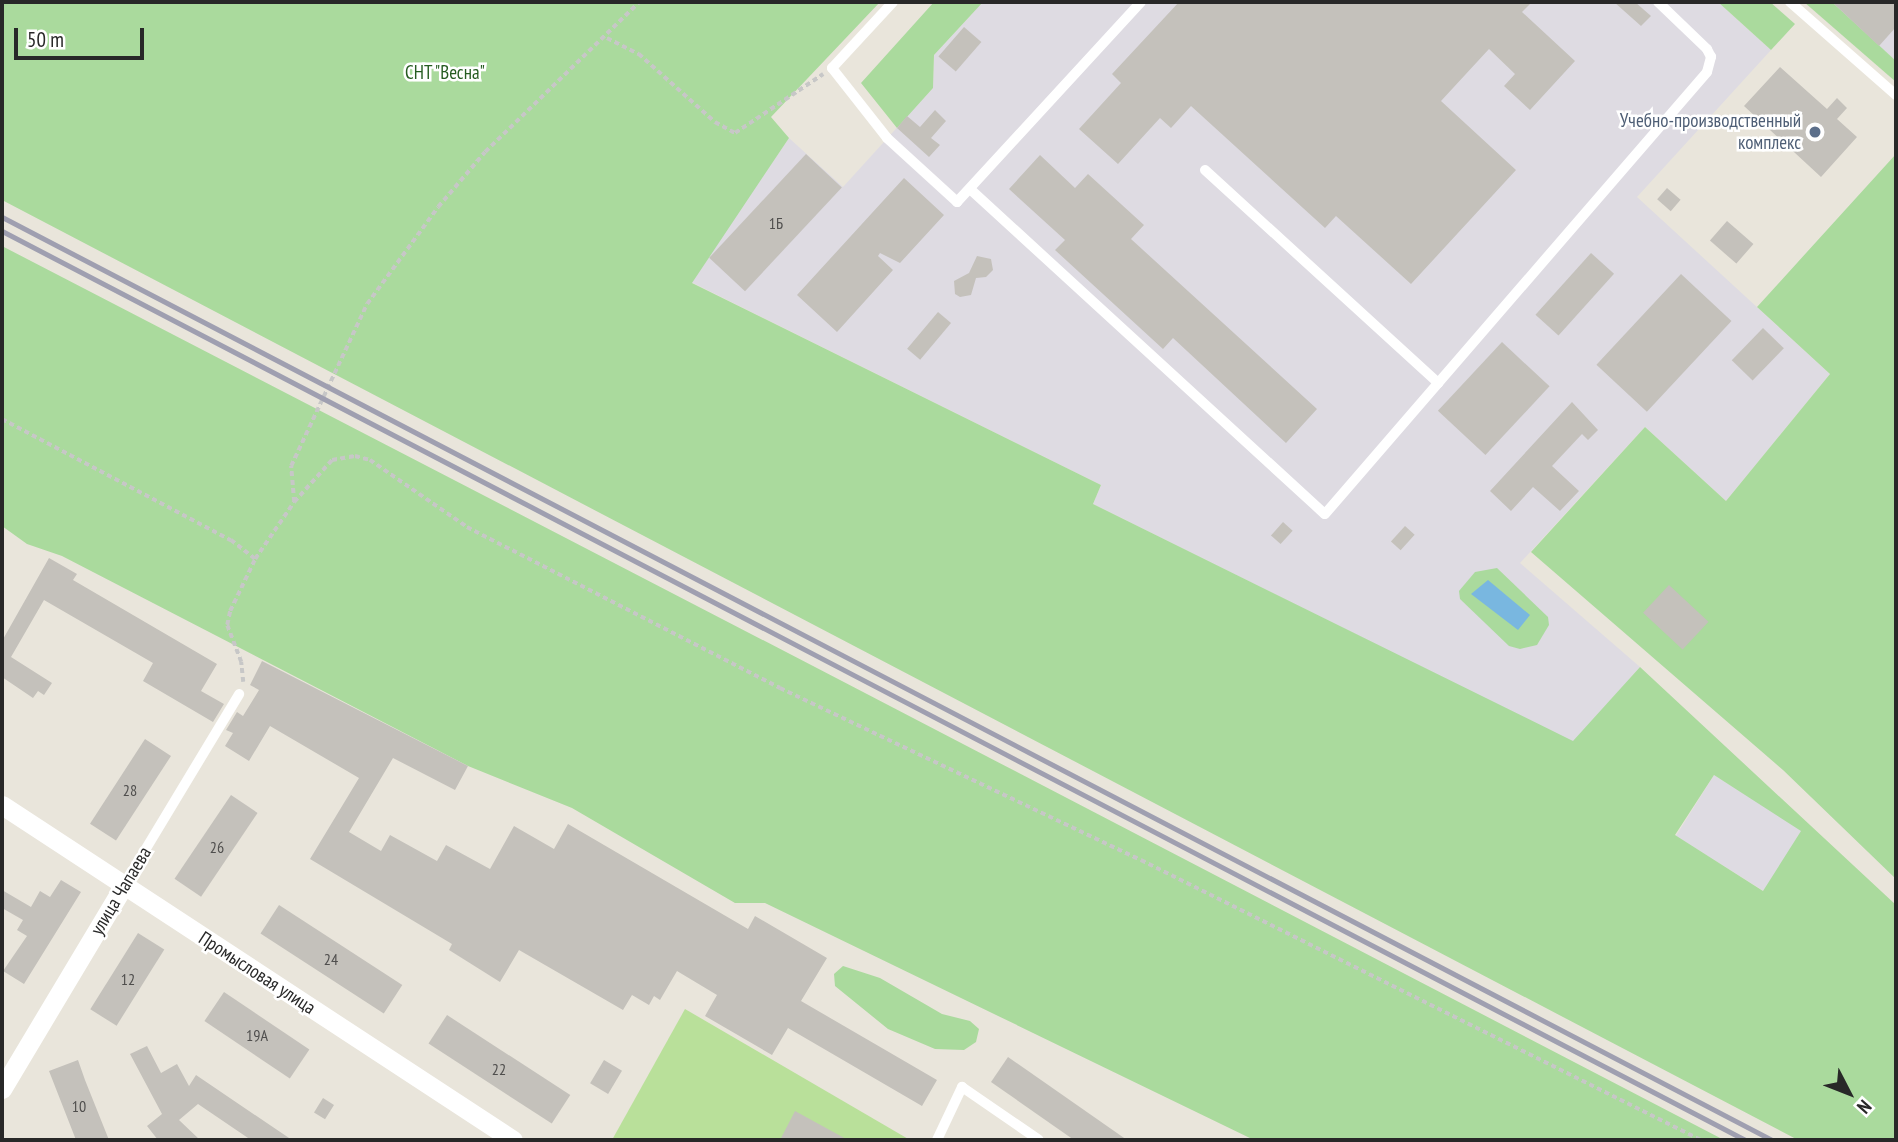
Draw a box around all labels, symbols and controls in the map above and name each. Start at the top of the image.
scale bar [18,14,147,58]
text: 50 m [27,26,64,53]
park label: СНТ "Весна" [404,62,486,84]
place label: Учебно-производственный комплекс [1620,110,1801,154]
marker: Учебно-производственный комплекс [1807,124,1823,140]
house number: 1Б [769,213,783,233]
house number: 28 [123,780,137,800]
house number: 26 [210,837,224,857]
street label: улица Чапаева [86,843,156,939]
street label: Промысловая улица [194,927,320,1019]
house number: 24 [324,949,338,969]
house number: 12 [121,969,135,989]
house number: 19А [246,1025,268,1045]
north arrow [1814,1058,1884,1128]
house number: 22 [492,1059,506,1079]
text: N [1852,1095,1877,1119]
house number: 10 [72,1096,86,1116]

